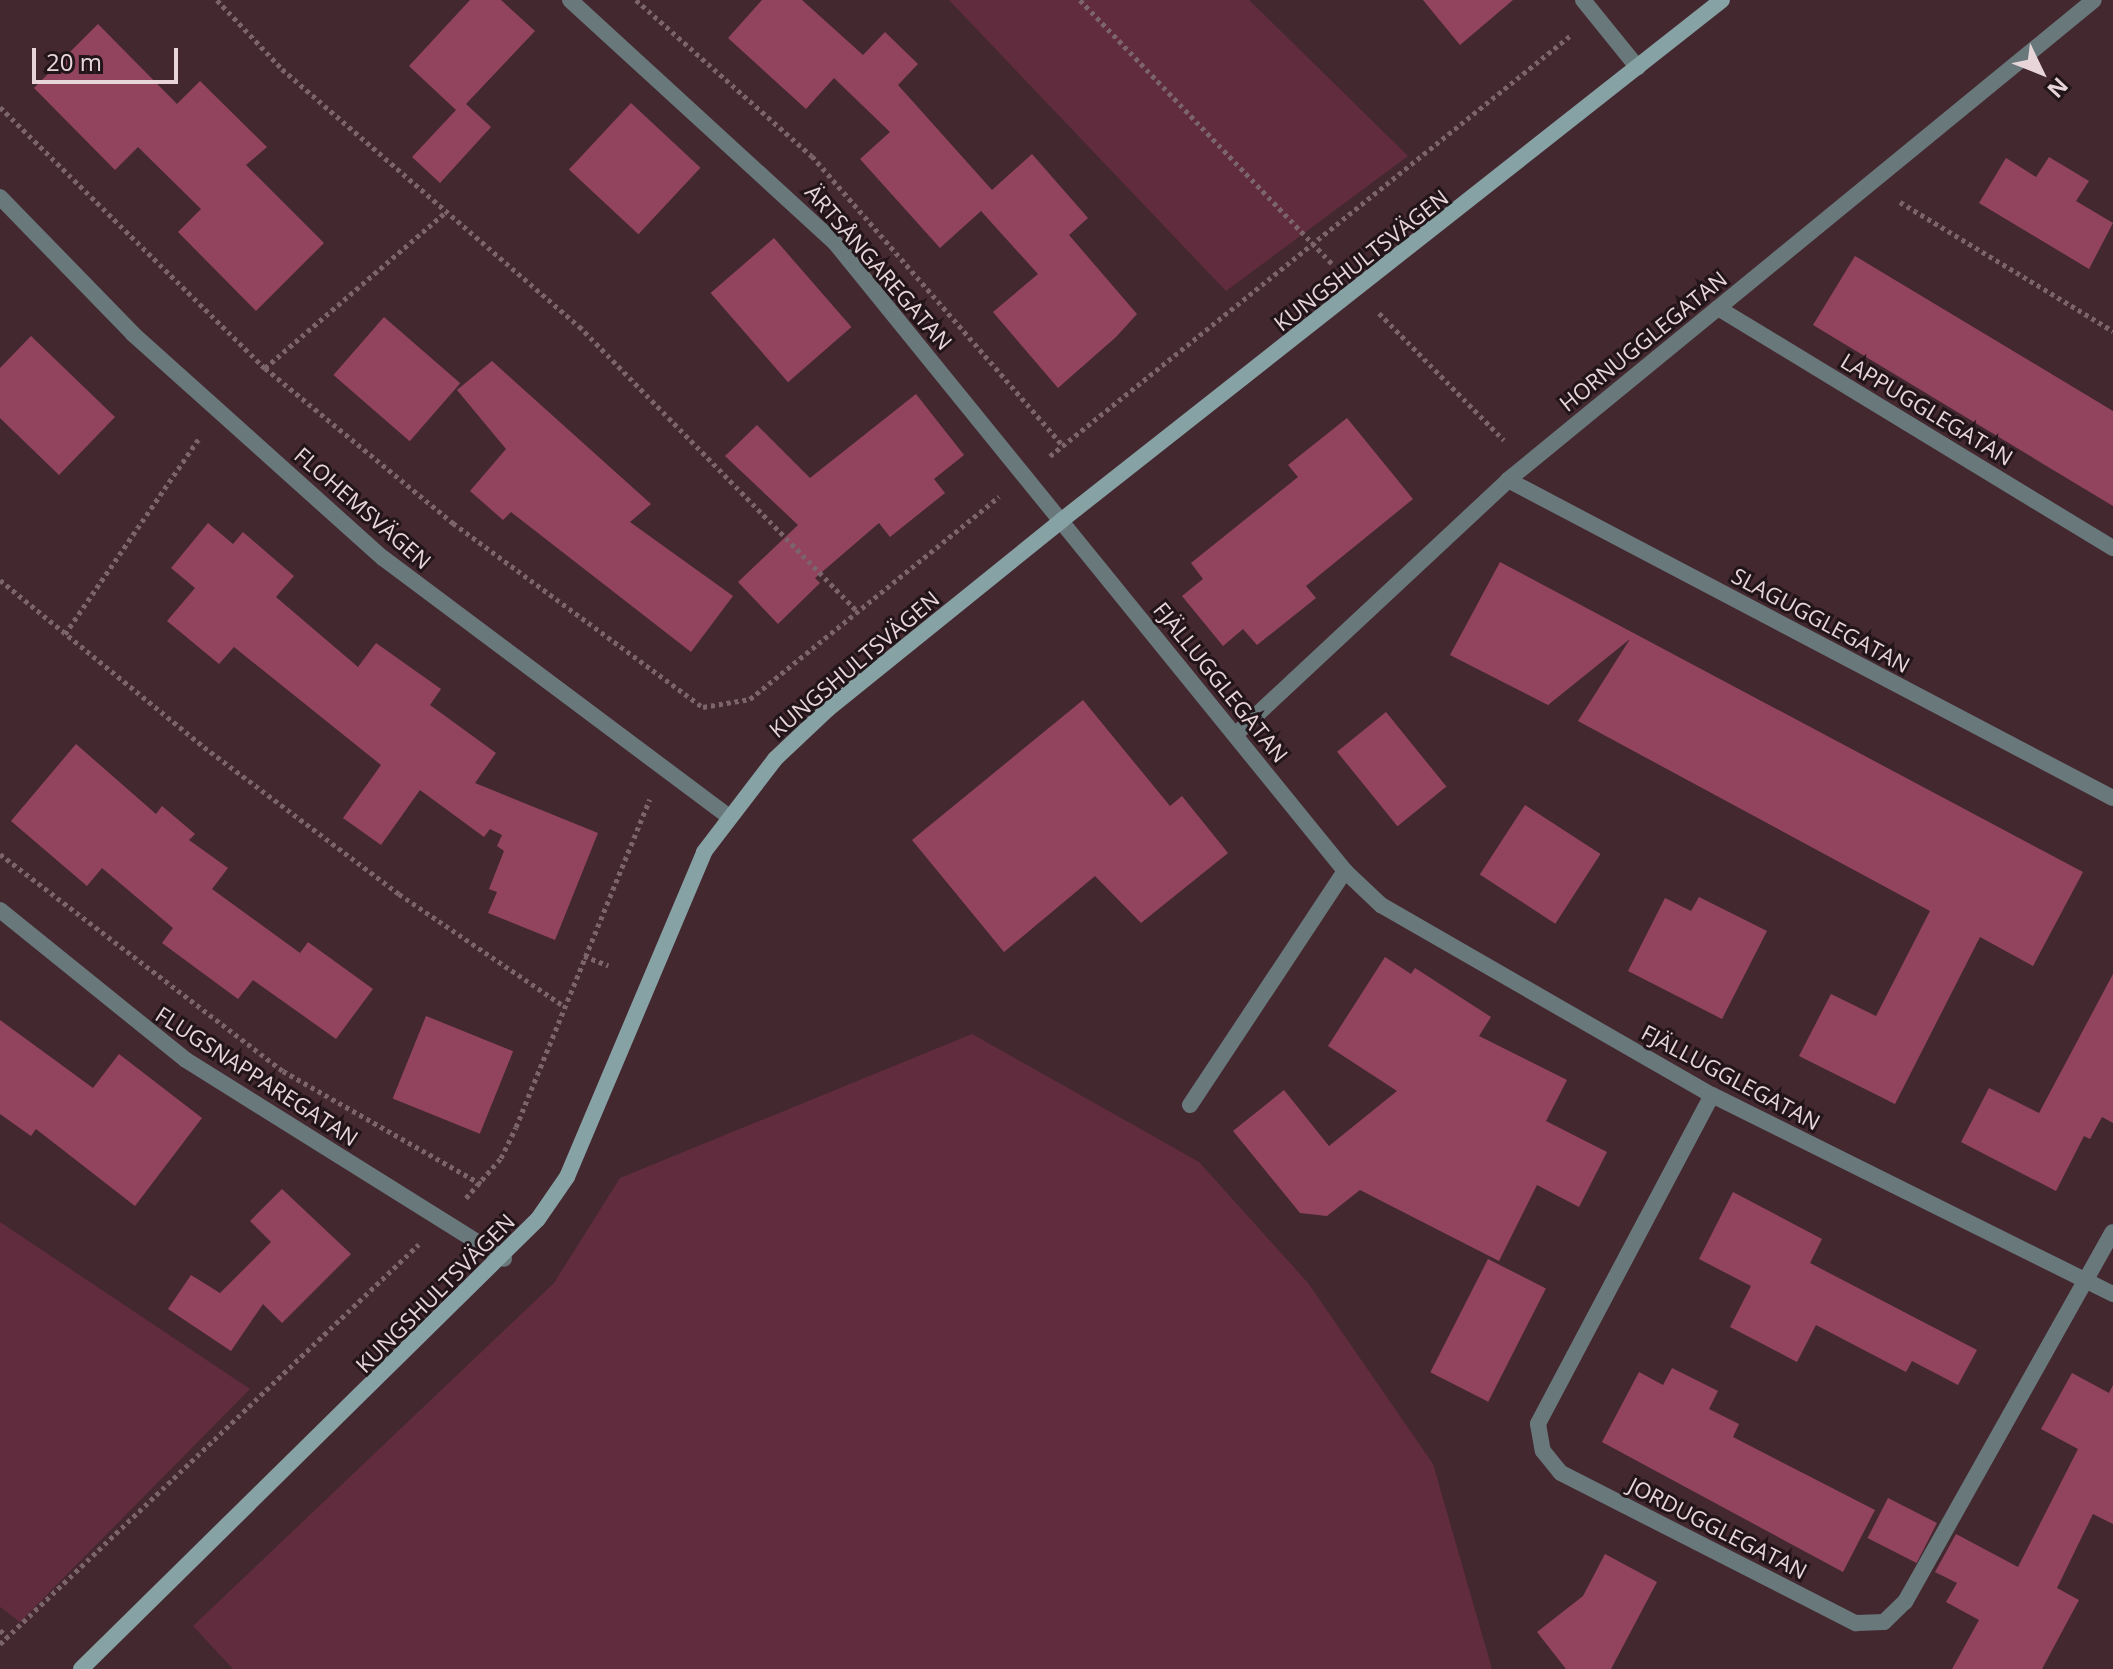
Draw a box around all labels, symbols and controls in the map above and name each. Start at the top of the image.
scale bar [36,32,182,82]
north arrow [2001,32,2081,112]
text: 20 m [46,45,102,78]
text: N [2041,72,2076,105]
street label: ÄRTSÅNGAREGATAN [800,179,958,355]
street label: KUNGSHULTSVÄGEN [1269,184,1453,336]
street label: HORNUGGLEGATAN [1554,265,1732,417]
street label: LAPPUGGLEGATAN [1836,347,2018,471]
street label: FLOHEMSVÄGEN [289,442,437,574]
street label: SLAGUGGLEGATAN [1728,562,1914,678]
street label: KUNGSHULTSVÄGEN [764,585,944,743]
street label: FJÄLLUGGLEGATAN [1148,597,1294,767]
street label: FLUGSNAPPAREGATAN [151,1001,363,1151]
street label: FJÄLLUGGLEGATAN [1637,1019,1825,1135]
street label: KUNGSHULTSVÄGEN [350,1208,520,1378]
street label: JORDUGGLEGATAN [1624,1472,1812,1584]

